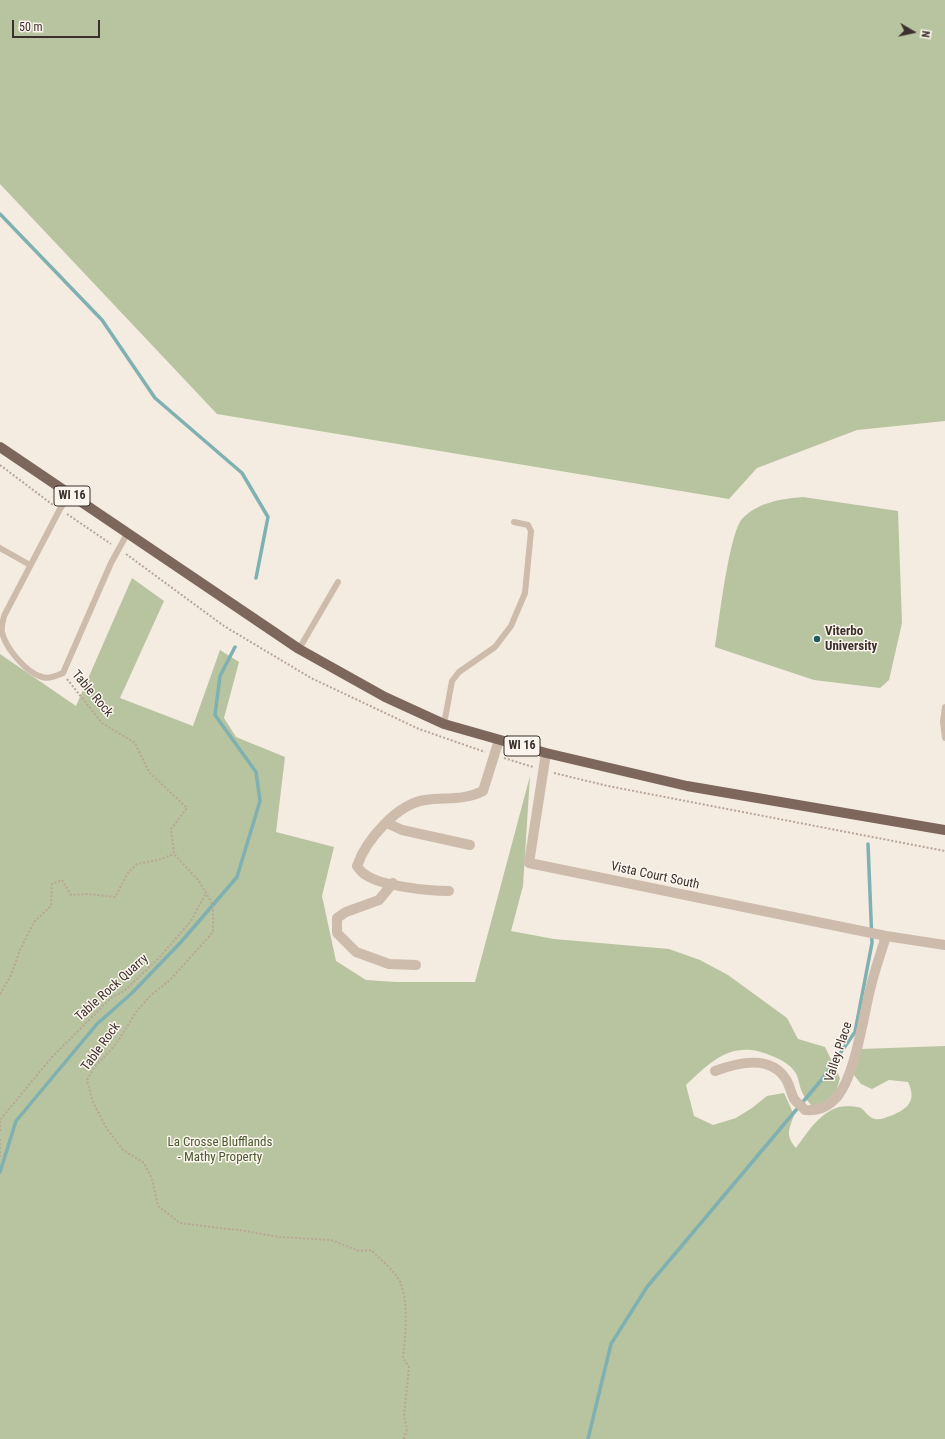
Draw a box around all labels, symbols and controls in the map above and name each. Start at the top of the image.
scale bar [14,12,102,38]
north arrow [893,12,933,52]
text: 50 m [19,20,43,34]
text: N [918,30,932,38]
road number: WI 16 [54,486,90,506]
place label: Viterbo University [825,624,877,655]
marker: Viterbo University [812,634,822,644]
street label: Table Rock [68,668,116,720]
road number: WI 16 [504,736,540,756]
street label: Vista Court South [609,859,701,893]
street label: Table Rock Quarry [72,951,152,1025]
street label: Table Rock [78,1020,124,1074]
street label: Valley Place [822,1020,856,1084]
park label: La Crosse Blufflands - Mathy Property [167,1135,273,1166]

